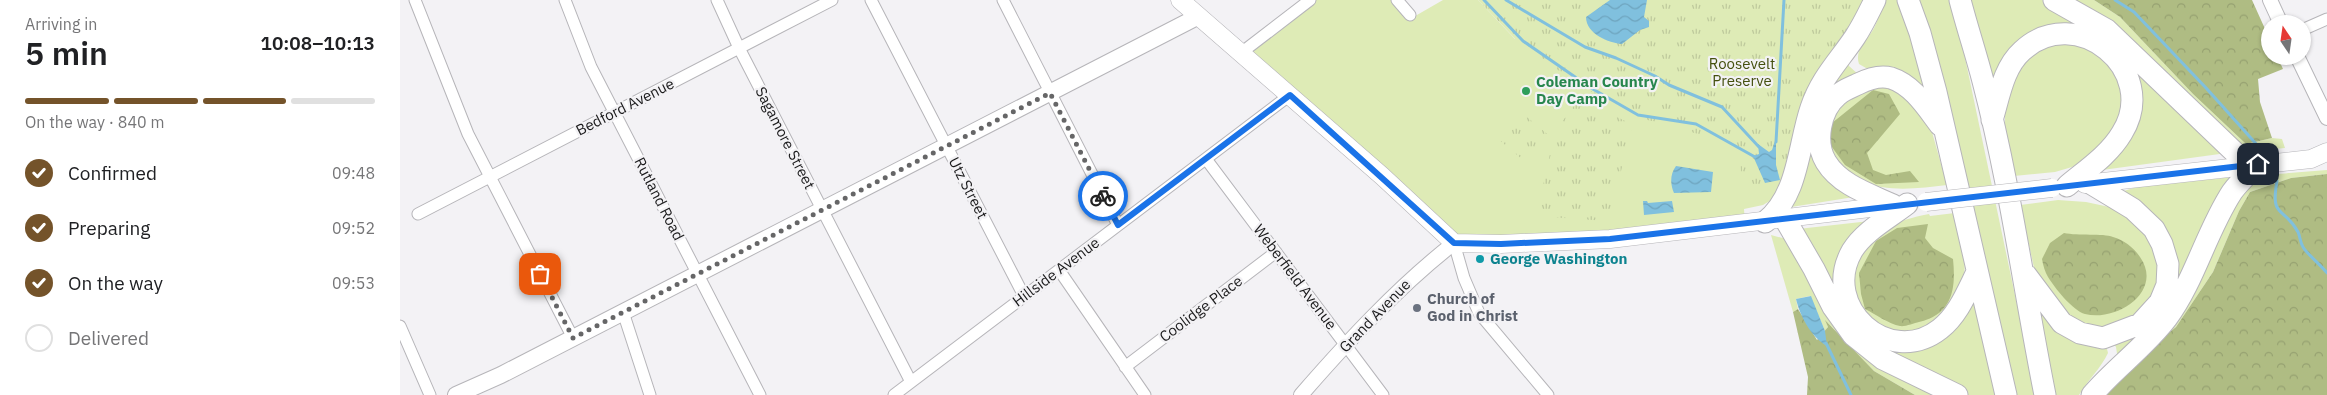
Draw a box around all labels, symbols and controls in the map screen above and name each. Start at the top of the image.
text: Arriving in [25,14,97,34]
north arrow [2261,15,2311,65]
map controls [2261,15,2311,65]
text: 10:08–10:13 [261,31,375,55]
text: 5 min [25,32,108,74]
park label: Roosevelt Preserve [1709,54,1775,90]
place label: Coleman Country Day Camp [1536,72,1658,108]
street label: Bedford Avenue [572,74,677,139]
street label: Sagamore Street [751,83,819,192]
marker: Coleman Country Day Camp [1520,85,1532,97]
text: On the way · 840 m [25,112,164,132]
pin [2237,143,2279,185]
icon: home [2244,150,2272,178]
street label: Rutland Road [630,154,689,244]
street label: Utz Street [945,154,992,222]
icon: check [25,159,53,187]
text: Confirmed [68,161,157,185]
text: 09:48 [332,163,375,183]
courier [1078,171,1128,221]
icon: bike [1089,182,1117,210]
icon: check [25,214,53,242]
text: Preparing [68,216,150,240]
text: 09:52 [332,218,375,238]
street label: Weberfield Avenue [1250,220,1341,333]
street label: Hillside Avenue [1008,233,1103,311]
place label: George Washington [1490,249,1627,268]
pin [519,253,561,295]
marker: George Washington [1474,253,1486,265]
icon: bag [526,260,554,288]
icon: check [25,269,53,297]
text: On the way [68,271,163,295]
street label: Coolidge Place [1155,271,1246,346]
text: 09:53 [332,273,375,293]
street label: Grand Avenue [1335,275,1414,356]
place label: Church of God in Christ [1427,289,1518,325]
marker: Church of God in Christ [1411,302,1423,314]
text: Delivered [68,326,149,350]

